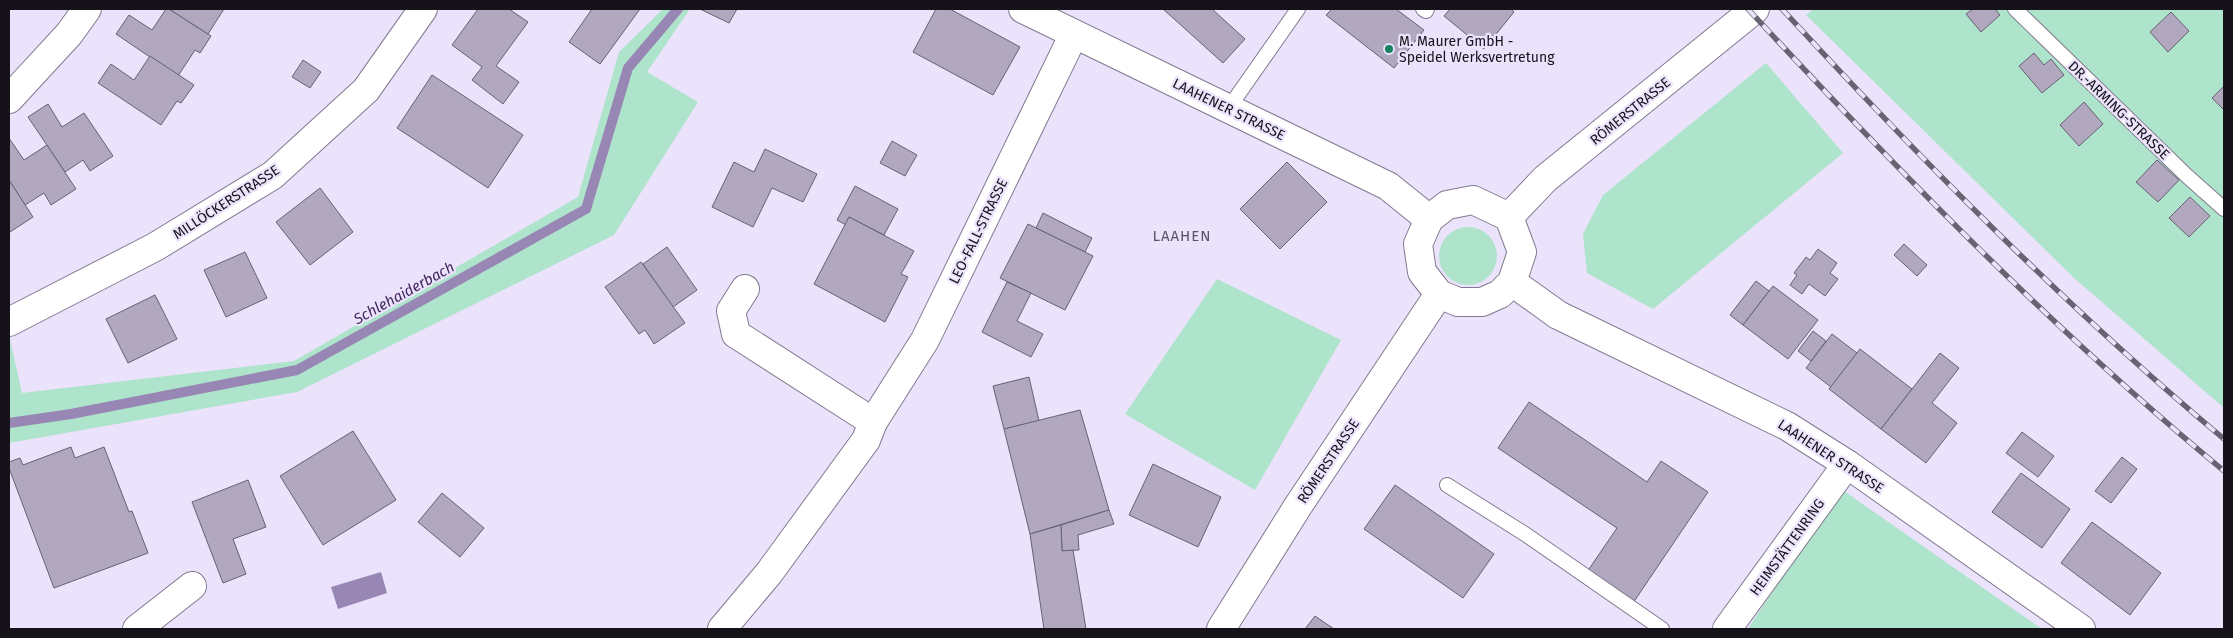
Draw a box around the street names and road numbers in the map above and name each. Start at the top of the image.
street label: DR.-ARMING-STRASSE [2064,58,2173,163]
street label: RÖMERSTRASSE [1586,73,1674,149]
street label: LAAHENER STRASSE [1170,75,1288,144]
street label: MILLÖCKERSTRASSE [169,161,283,243]
street label: LEO-FALL-STRASSE [946,176,1011,287]
street label: RÖMERSTRASSE [1293,415,1363,507]
street label: LAAHENER STRASSE [1775,416,1887,497]
street label: HEIMSTÄTTENRING [1747,496,1828,599]

